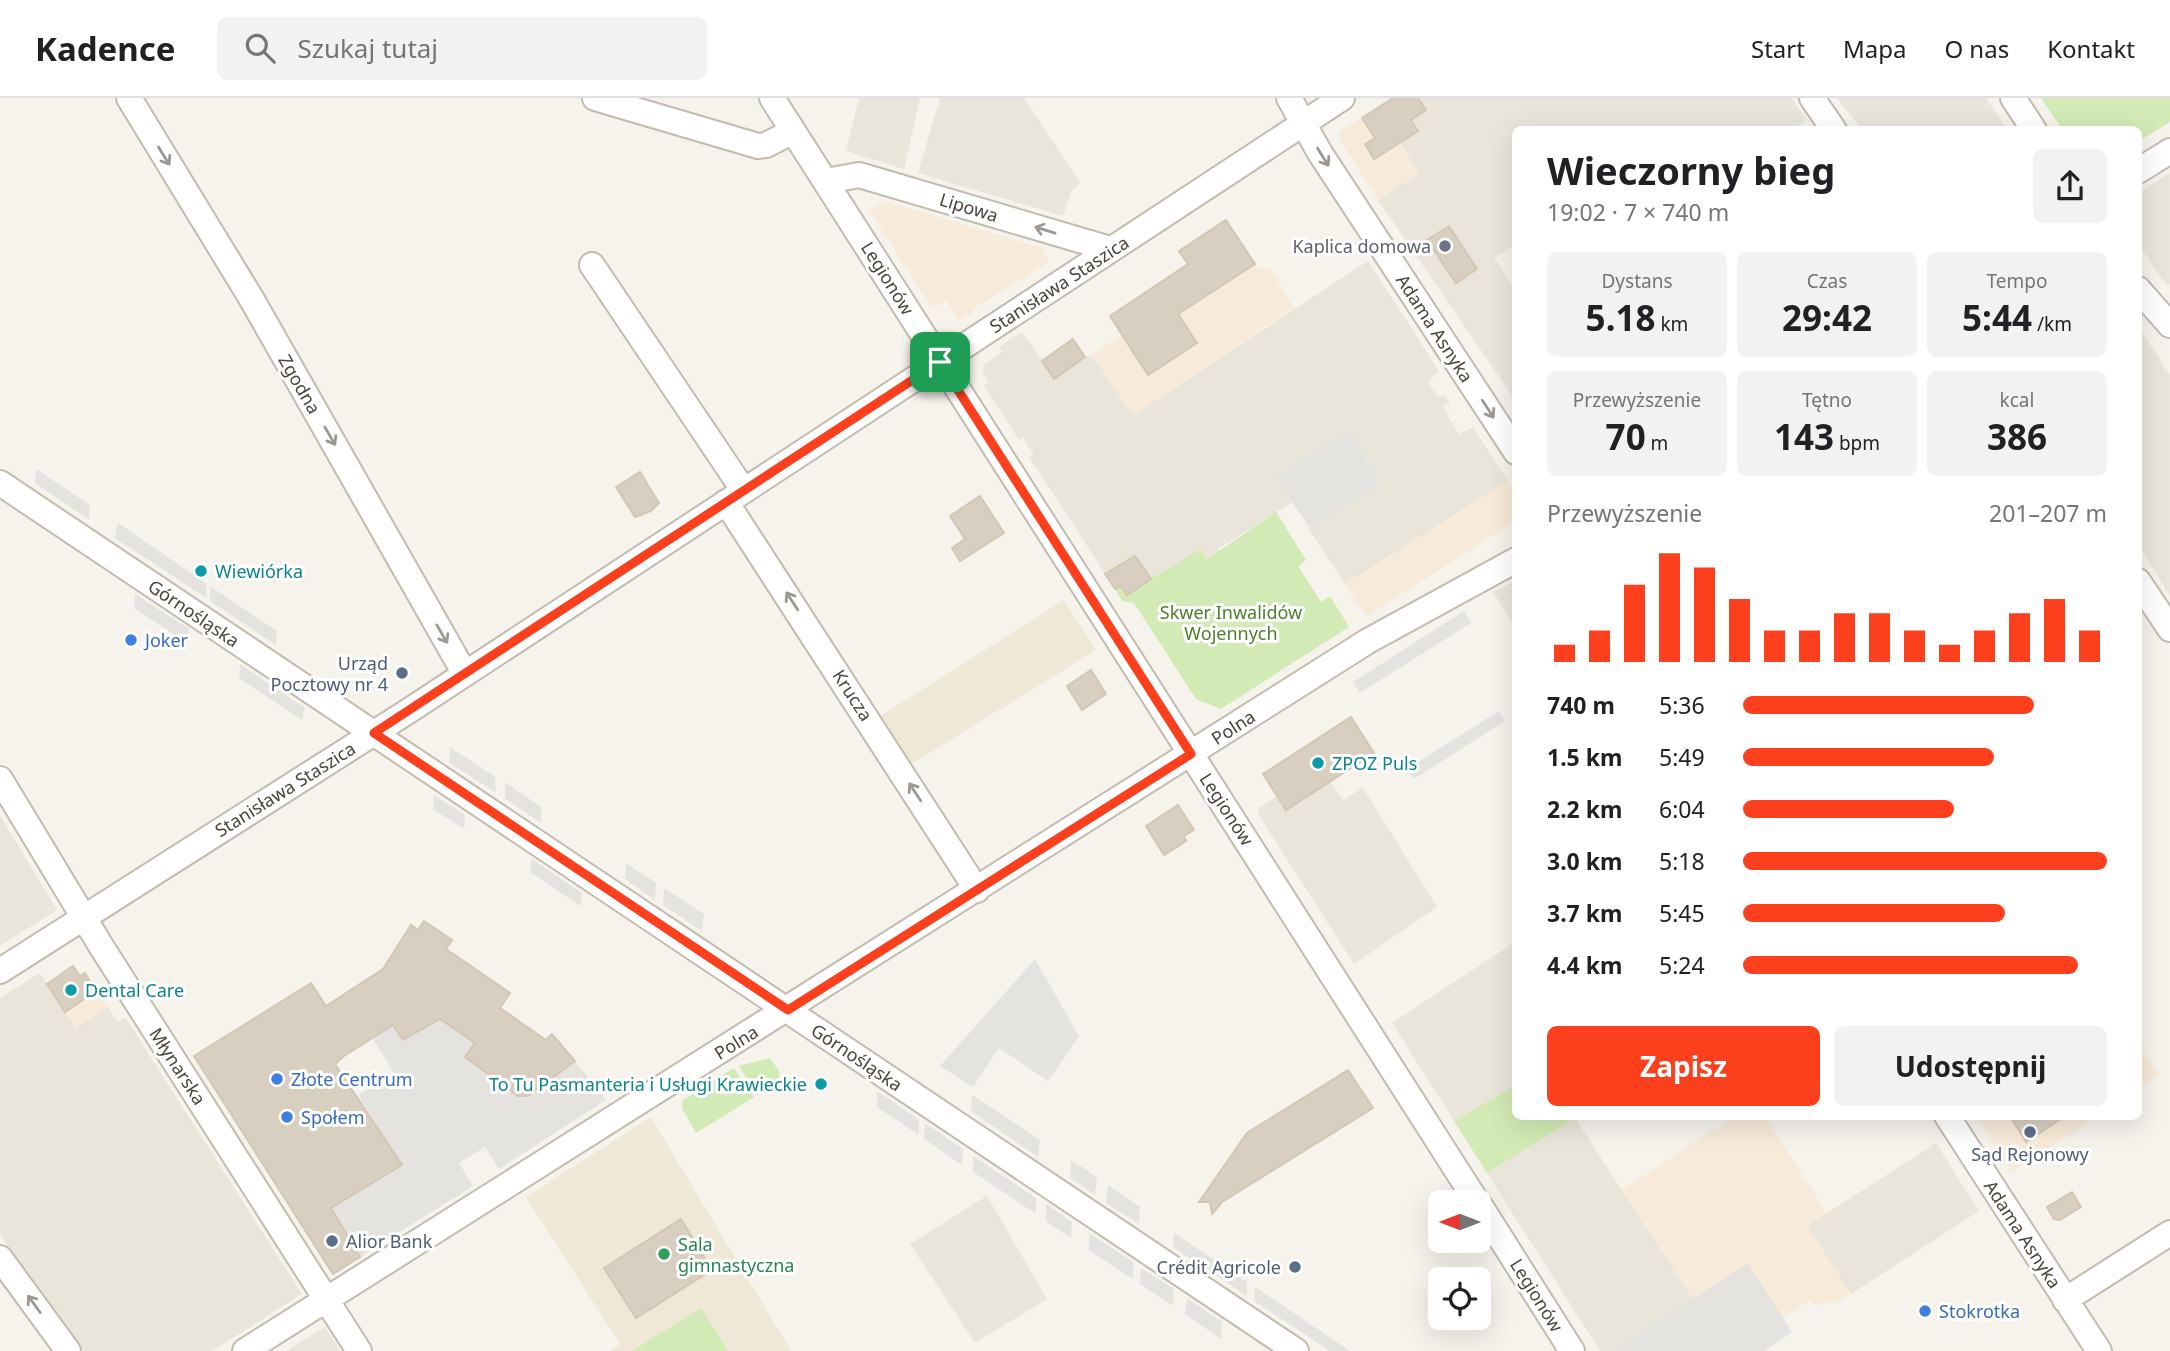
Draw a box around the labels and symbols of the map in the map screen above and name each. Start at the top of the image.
one-way arrow [158,146,172,166]
one-way arrow [1317,146,1331,166]
street label: Lipowa [937,187,1001,227]
one-way arrow [1034,223,1057,236]
street label: Stanisława Staszica [985,230,1133,338]
place label: Kaplica domowa [1292,234,1431,258]
street label: Legionów [856,237,920,319]
marker: Kaplica domowa [1437,238,1453,254]
street label: Adama Asnyka [1391,269,1479,387]
pin [910,332,970,392]
street label: Zgodna [273,350,327,418]
one-way arrow [1480,399,1495,418]
one-way arrow [323,426,337,446]
place label: Wiewiórka [215,559,303,583]
marker: Wiewiórka [193,563,209,579]
street label: Górnośląska [144,574,244,652]
one-way arrow [784,592,799,611]
park label: Skwer Inwalidów Wojennych [1160,600,1302,645]
one-way arrow [435,624,449,644]
place label: Joker [143,628,189,652]
marker: Joker [123,632,139,648]
place label: Urząd Pocztowy nr 4 [271,651,388,696]
marker: Urząd Pocztowy nr 4 [394,665,410,681]
street label: Krucza [827,665,879,725]
street label: Polna [1206,704,1260,750]
street label: Stanisława Staszica [210,736,360,842]
place label: ZPOZ Puls [1332,751,1417,775]
marker: ZPOZ Puls [1310,755,1326,771]
street label: Legionów [1195,768,1259,850]
one-way arrow [908,783,922,802]
place label: Dental Care [85,978,184,1002]
marker: Dental Care [63,982,79,998]
street label: Górnośląska [807,1018,907,1096]
street label: Polna [709,1019,763,1065]
street label: Młynarska [144,1023,212,1109]
place label: Złote Centrum [291,1067,413,1091]
marker: Złote Centrum [269,1071,285,1087]
place label: To Tu Pasmanteria i Usługi Krawieckie [489,1072,807,1096]
marker: To Tu Pasmanteria i Usługi Krawieckie [813,1076,829,1092]
place label: Społem [301,1105,364,1129]
marker: Społem [279,1109,295,1125]
marker: Sąd Rejonowy [2022,1124,2038,1140]
place label: Sąd Rejonowy [1971,1142,2090,1166]
street label: Adama Asnyka [1979,1175,2067,1293]
north arrow [1428,1190,1491,1253]
place label: Alior Bank [346,1229,433,1253]
place label: Sala gimnastyczna [678,1232,794,1277]
marker: Alior Bank [324,1233,340,1249]
marker: Sala gimnastyczna [656,1246,672,1262]
street label: Legionów [1505,1254,1569,1336]
place label: Crédit Agricole [1157,1255,1281,1279]
marker: Crédit Agricole [1287,1259,1303,1275]
one-way arrow [27,1295,42,1314]
place label: Stokrotka [1939,1299,2020,1323]
marker: Stokrotka [1917,1303,1933,1319]

